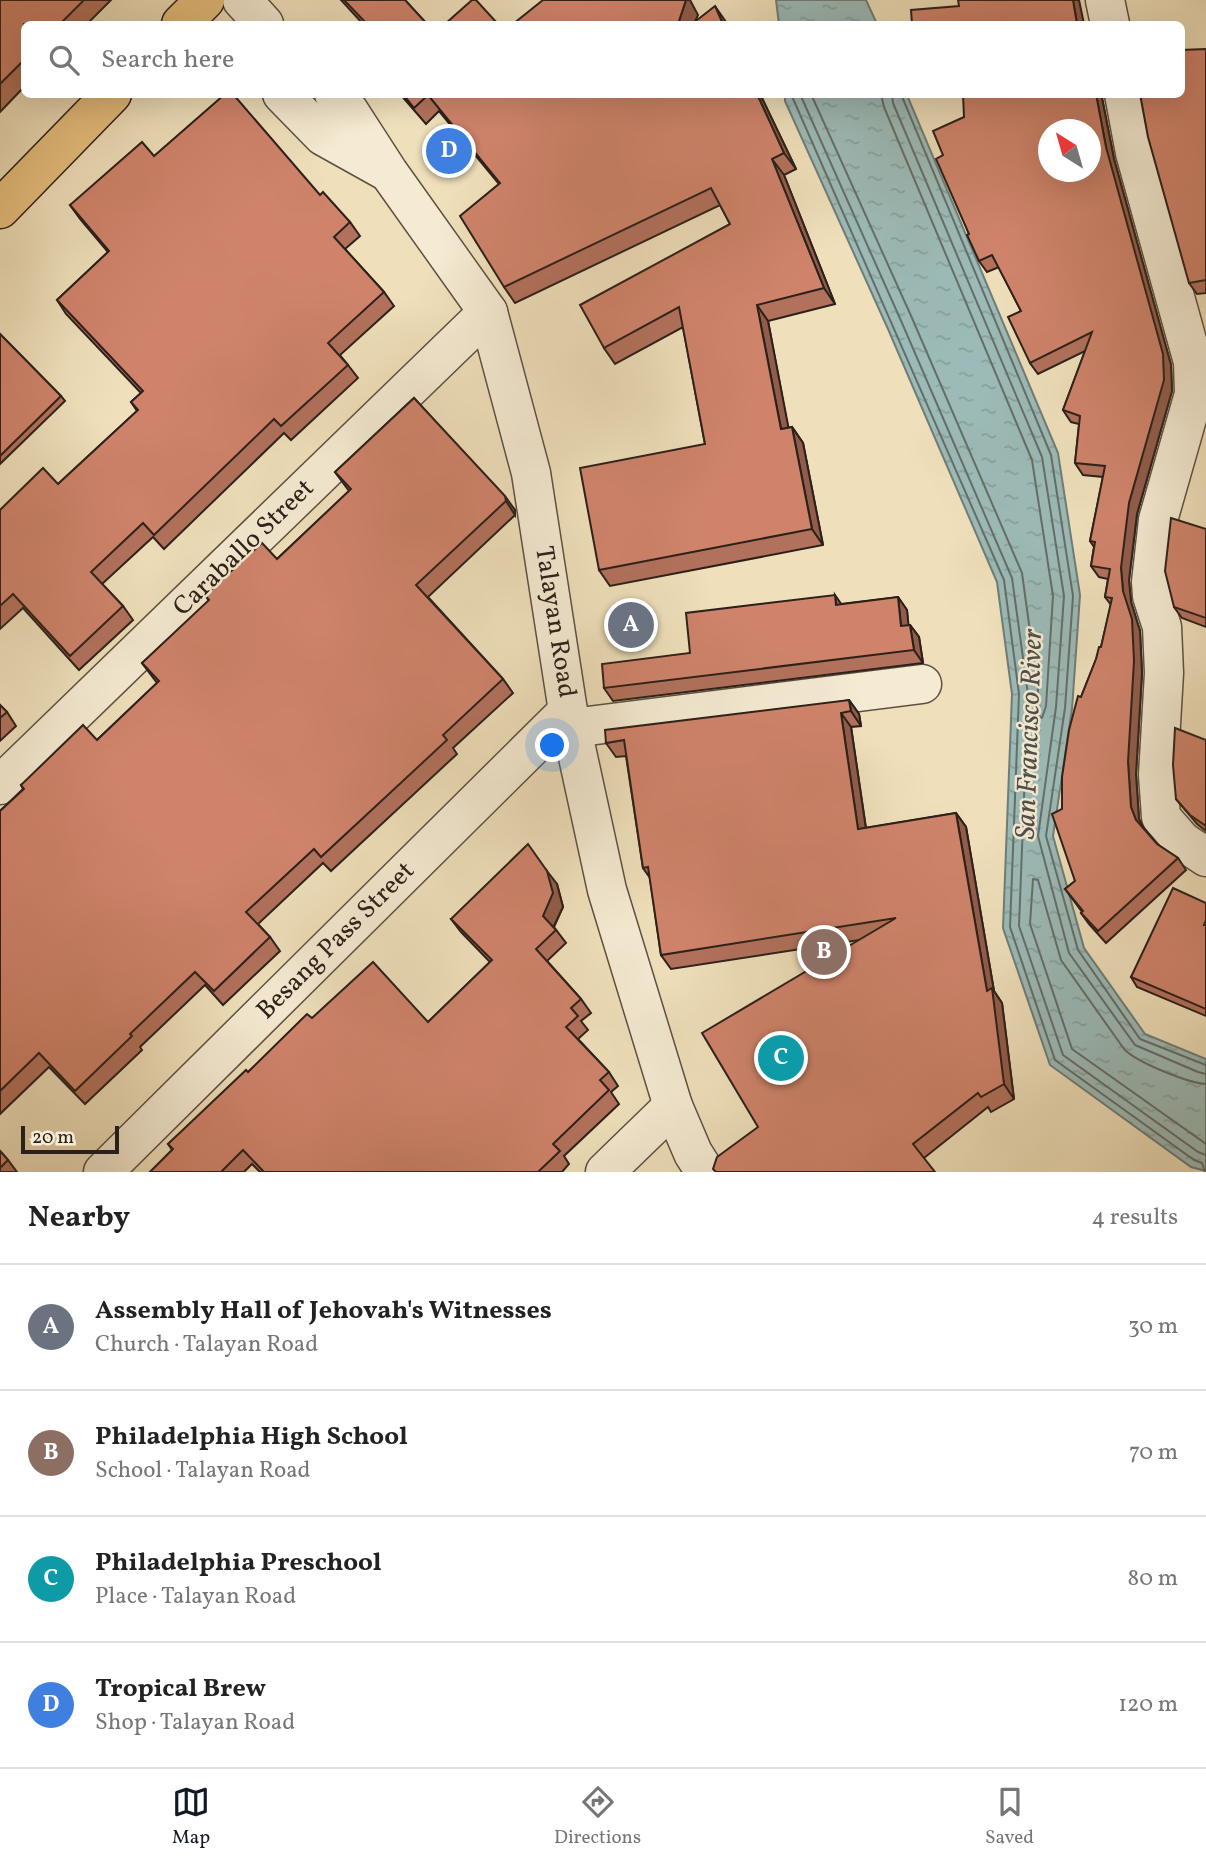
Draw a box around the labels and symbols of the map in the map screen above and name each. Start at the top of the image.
north arrow [1038,119,1101,182]
pin: D [426,125,472,177]
street label: Caraballo Street [165,471,323,625]
street label: Talayan Road [525,544,585,700]
pin: A [608,599,654,651]
water label: San Francisco River [1007,628,1053,840]
your location [535,728,569,762]
street label: Besang Pass Street [249,854,423,1028]
pin: B [801,926,847,978]
pin: C [758,1032,804,1084]
scale bar [21,1123,119,1155]

